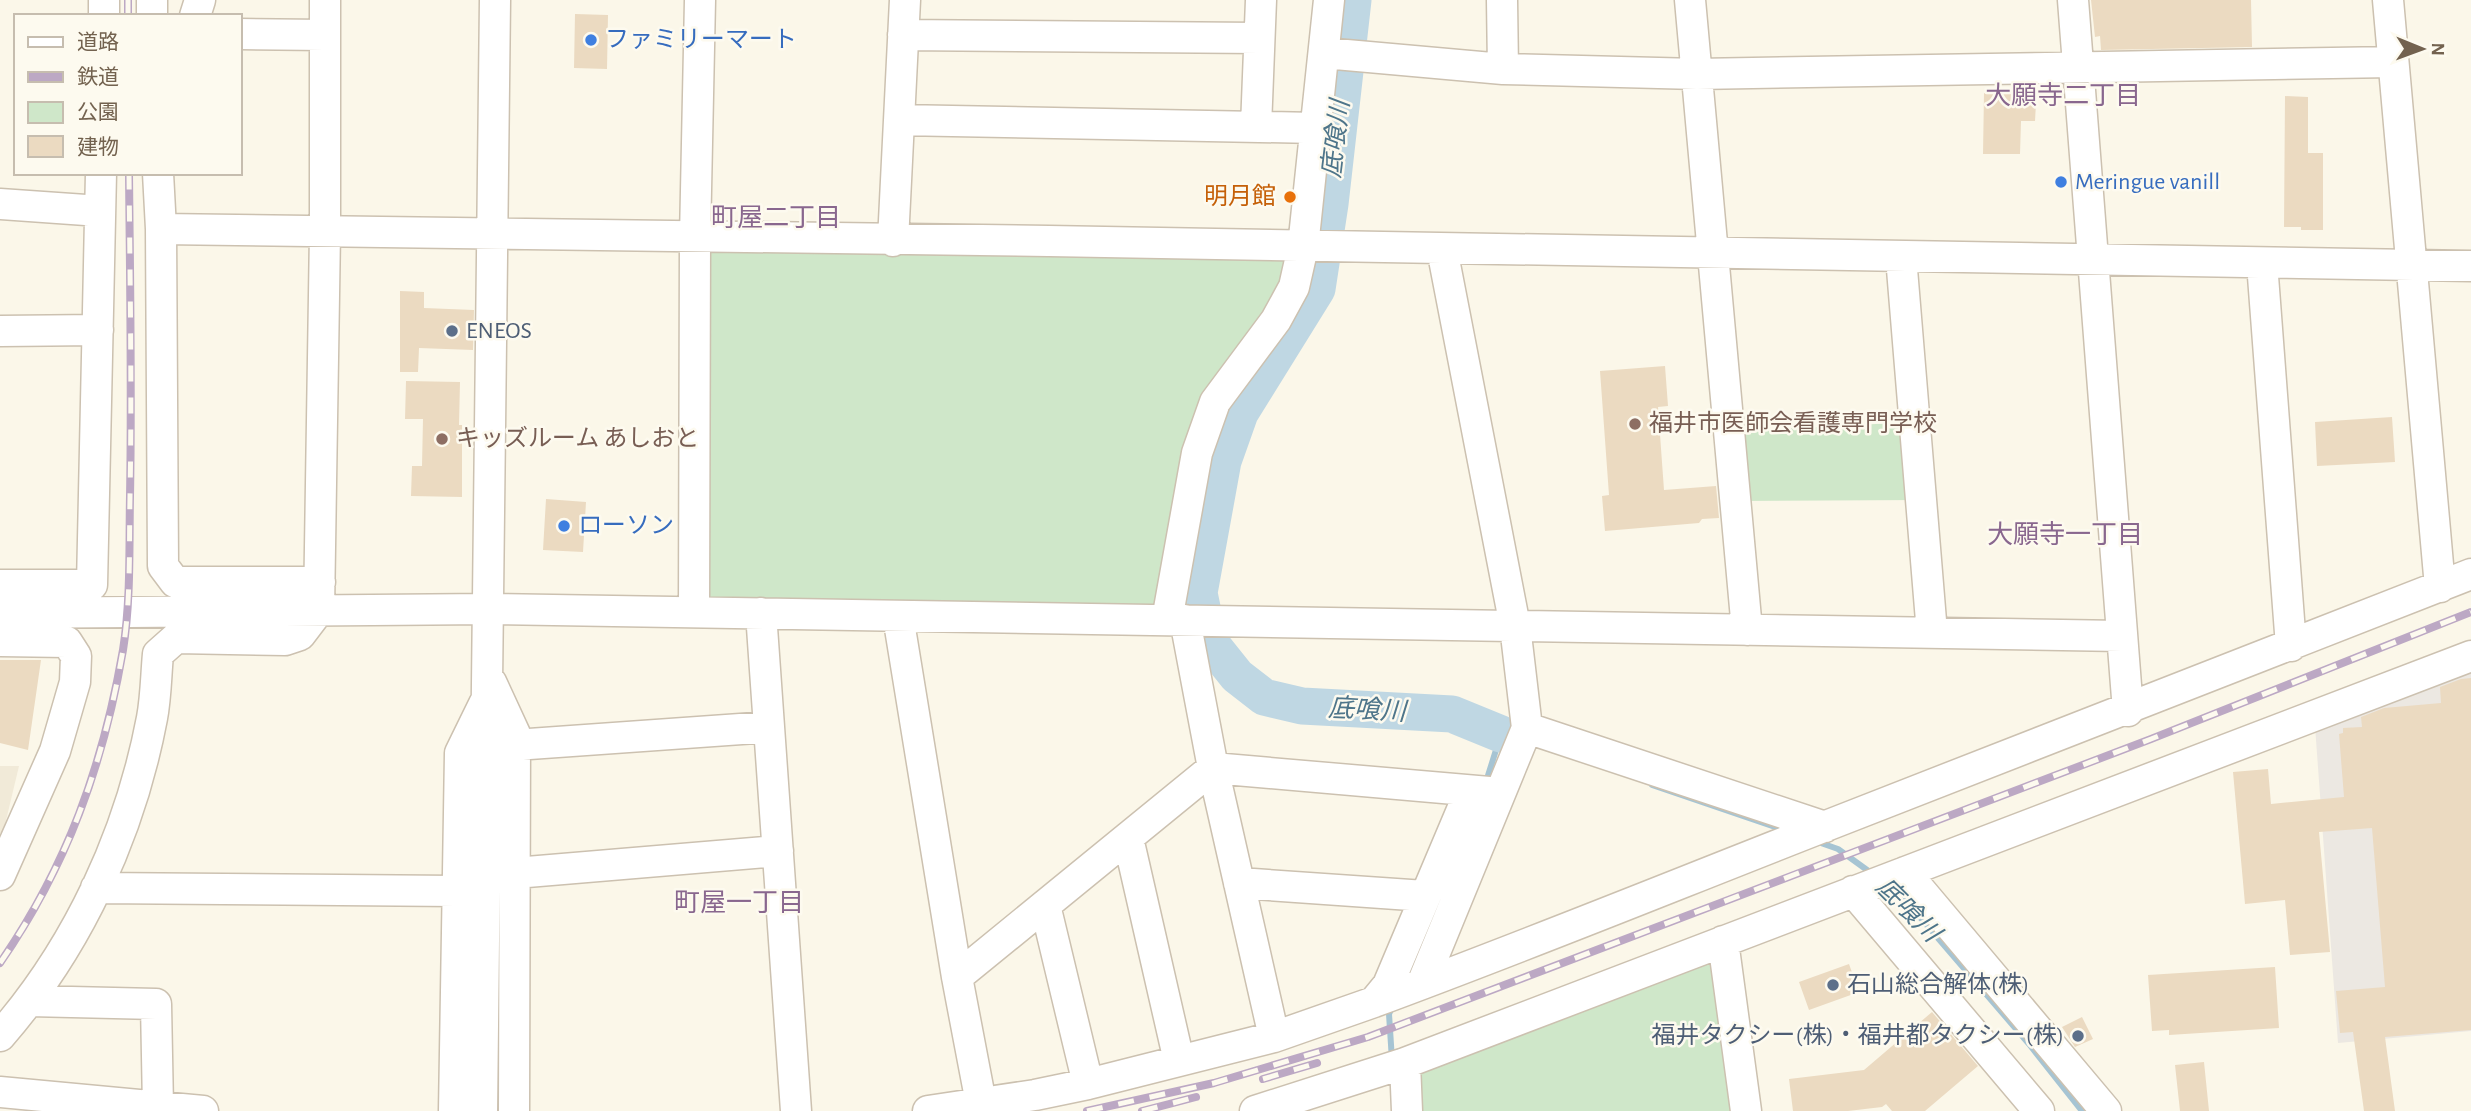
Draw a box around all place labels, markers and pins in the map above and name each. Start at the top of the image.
place label: ファミリーマート [605,28,797,52]
marker: ファミリーマート [583,32,599,48]
place label: Meringue vanill [2075,170,2220,194]
marker: Meringue vanill [2053,174,2069,190]
place label: 明月館 [1204,183,1276,209]
marker: 明月館 [1282,189,1298,205]
place label: ENEOS [466,319,532,343]
marker: ENEOS [444,323,460,339]
place label: 福井市医師会看護専門学校 [1649,410,1937,436]
marker: 福井市医師会看護専門学校 [1627,416,1643,432]
place label: キッズルーム あしおと [456,425,699,451]
marker: キッズルーム あしおと [434,431,450,447]
place label: ローソン [578,514,674,538]
marker: ローソン [556,518,572,534]
place label: 石山総合解体(株) [1847,971,2029,997]
marker: 石山総合解体(株) [1825,977,1841,993]
place label: 福井タクシー(株)・福井都タクシー(株) [1651,1022,2064,1048]
marker: 福井タクシー(株)・福井都タクシー(株) [2070,1028,2086,1044]

